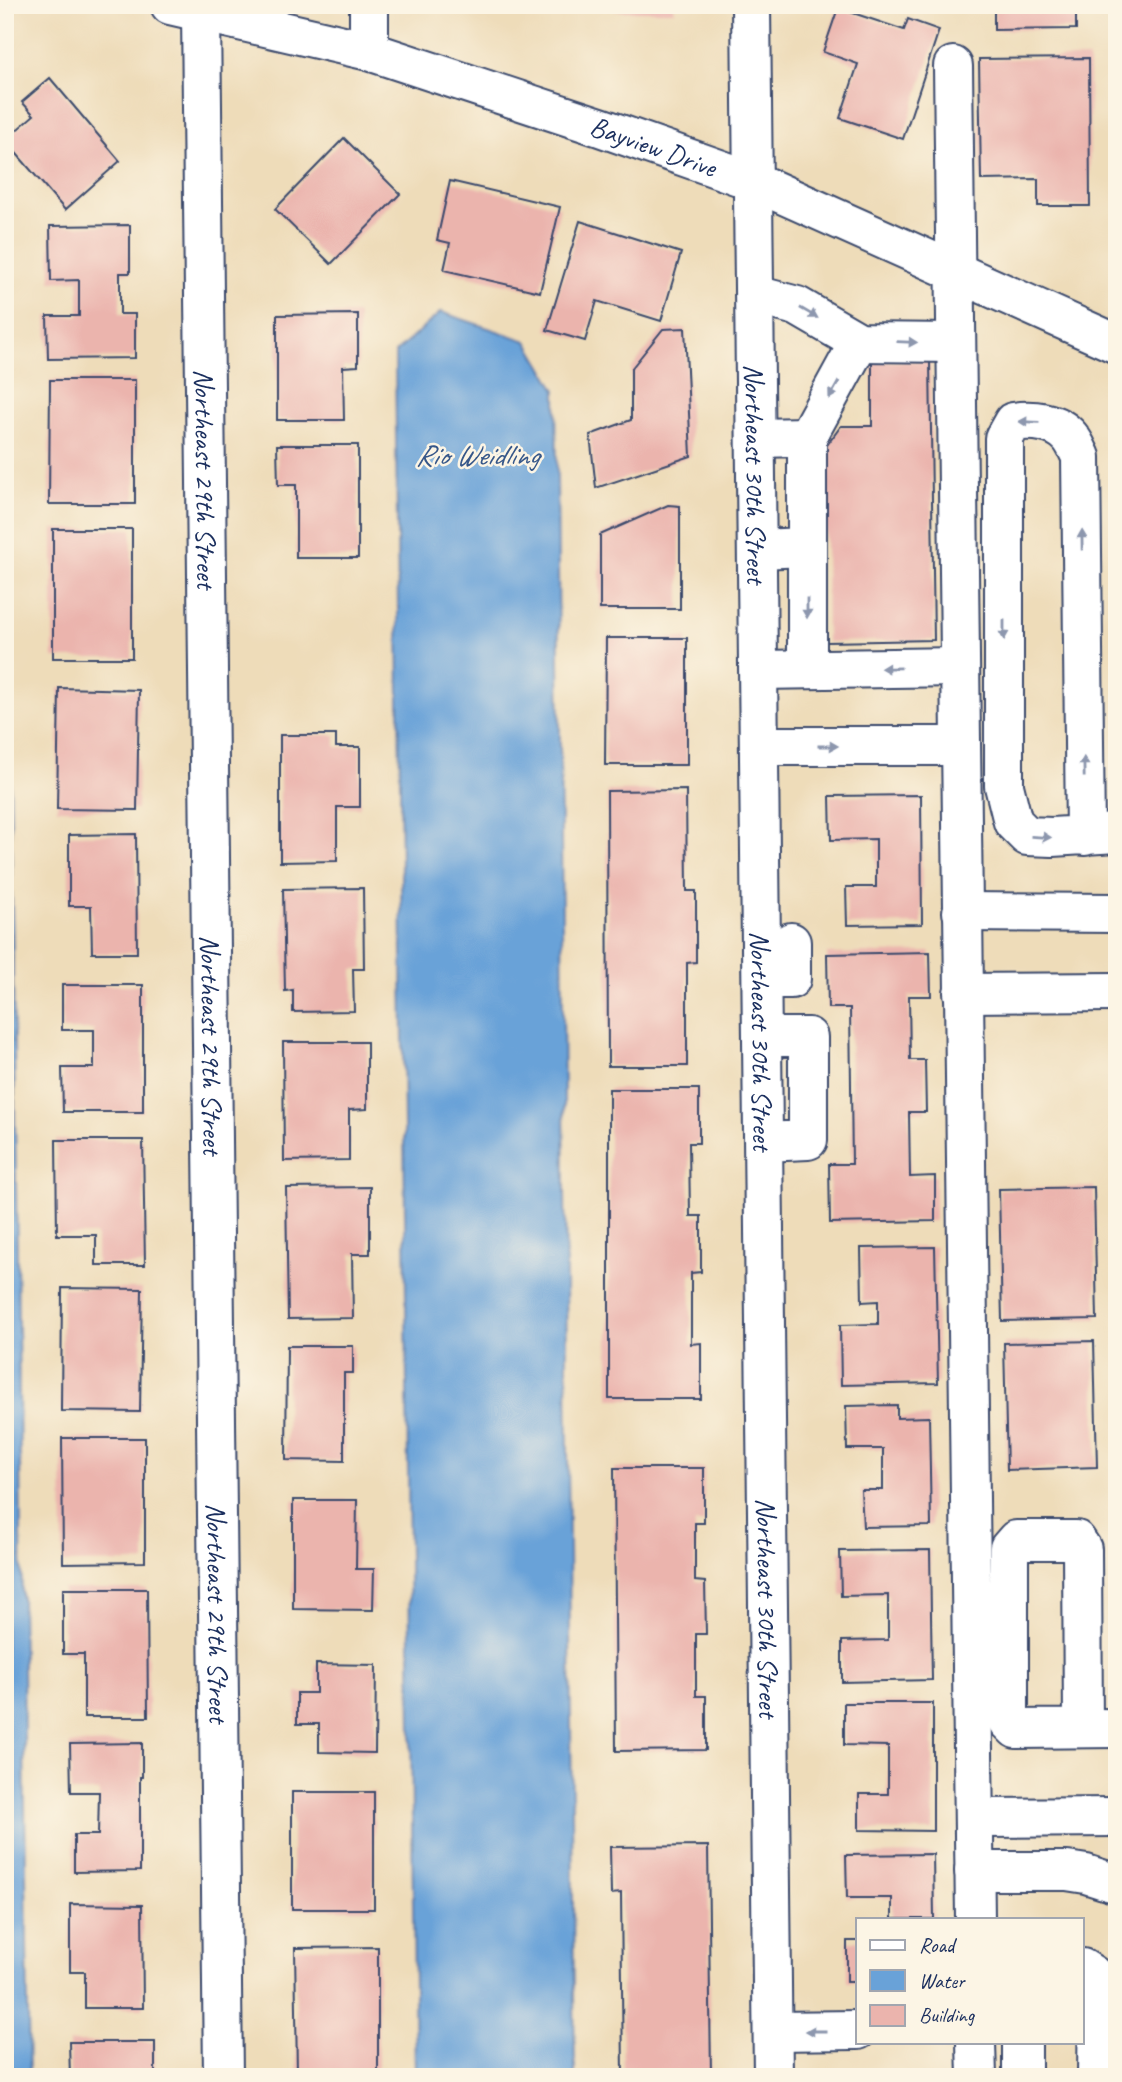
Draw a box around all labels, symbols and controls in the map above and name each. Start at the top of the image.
street label: Bayview Drive [586,108,723,185]
one-way arrow [800,307,819,319]
one-way arrow [896,336,918,347]
street label: Northeast 30th Street [737,364,775,587]
street label: Northeast 29th Street [187,369,225,592]
one-way arrow [828,380,840,400]
one-way arrow [1018,416,1040,427]
water label: Rio Weidling [415,436,542,474]
one-way arrow [1076,529,1087,551]
one-way arrow [801,597,813,619]
one-way arrow [998,619,1010,641]
one-way arrow [880,662,902,674]
one-way arrow [817,740,839,752]
one-way arrow [1078,756,1090,778]
one-way arrow [1030,831,1052,842]
street label: Northeast 30th Street [743,931,781,1154]
street label: Northeast 29th Street [193,935,231,1158]
street label: Northeast 30th Street [749,1498,787,1721]
street label: Northeast 29th Street [199,1503,237,1726]
legend [856,1918,1084,2044]
text: Road [919,1932,958,1958]
text: Water [919,1968,966,1994]
text: Building [919,2002,976,2028]
one-way arrow [804,2025,826,2037]

